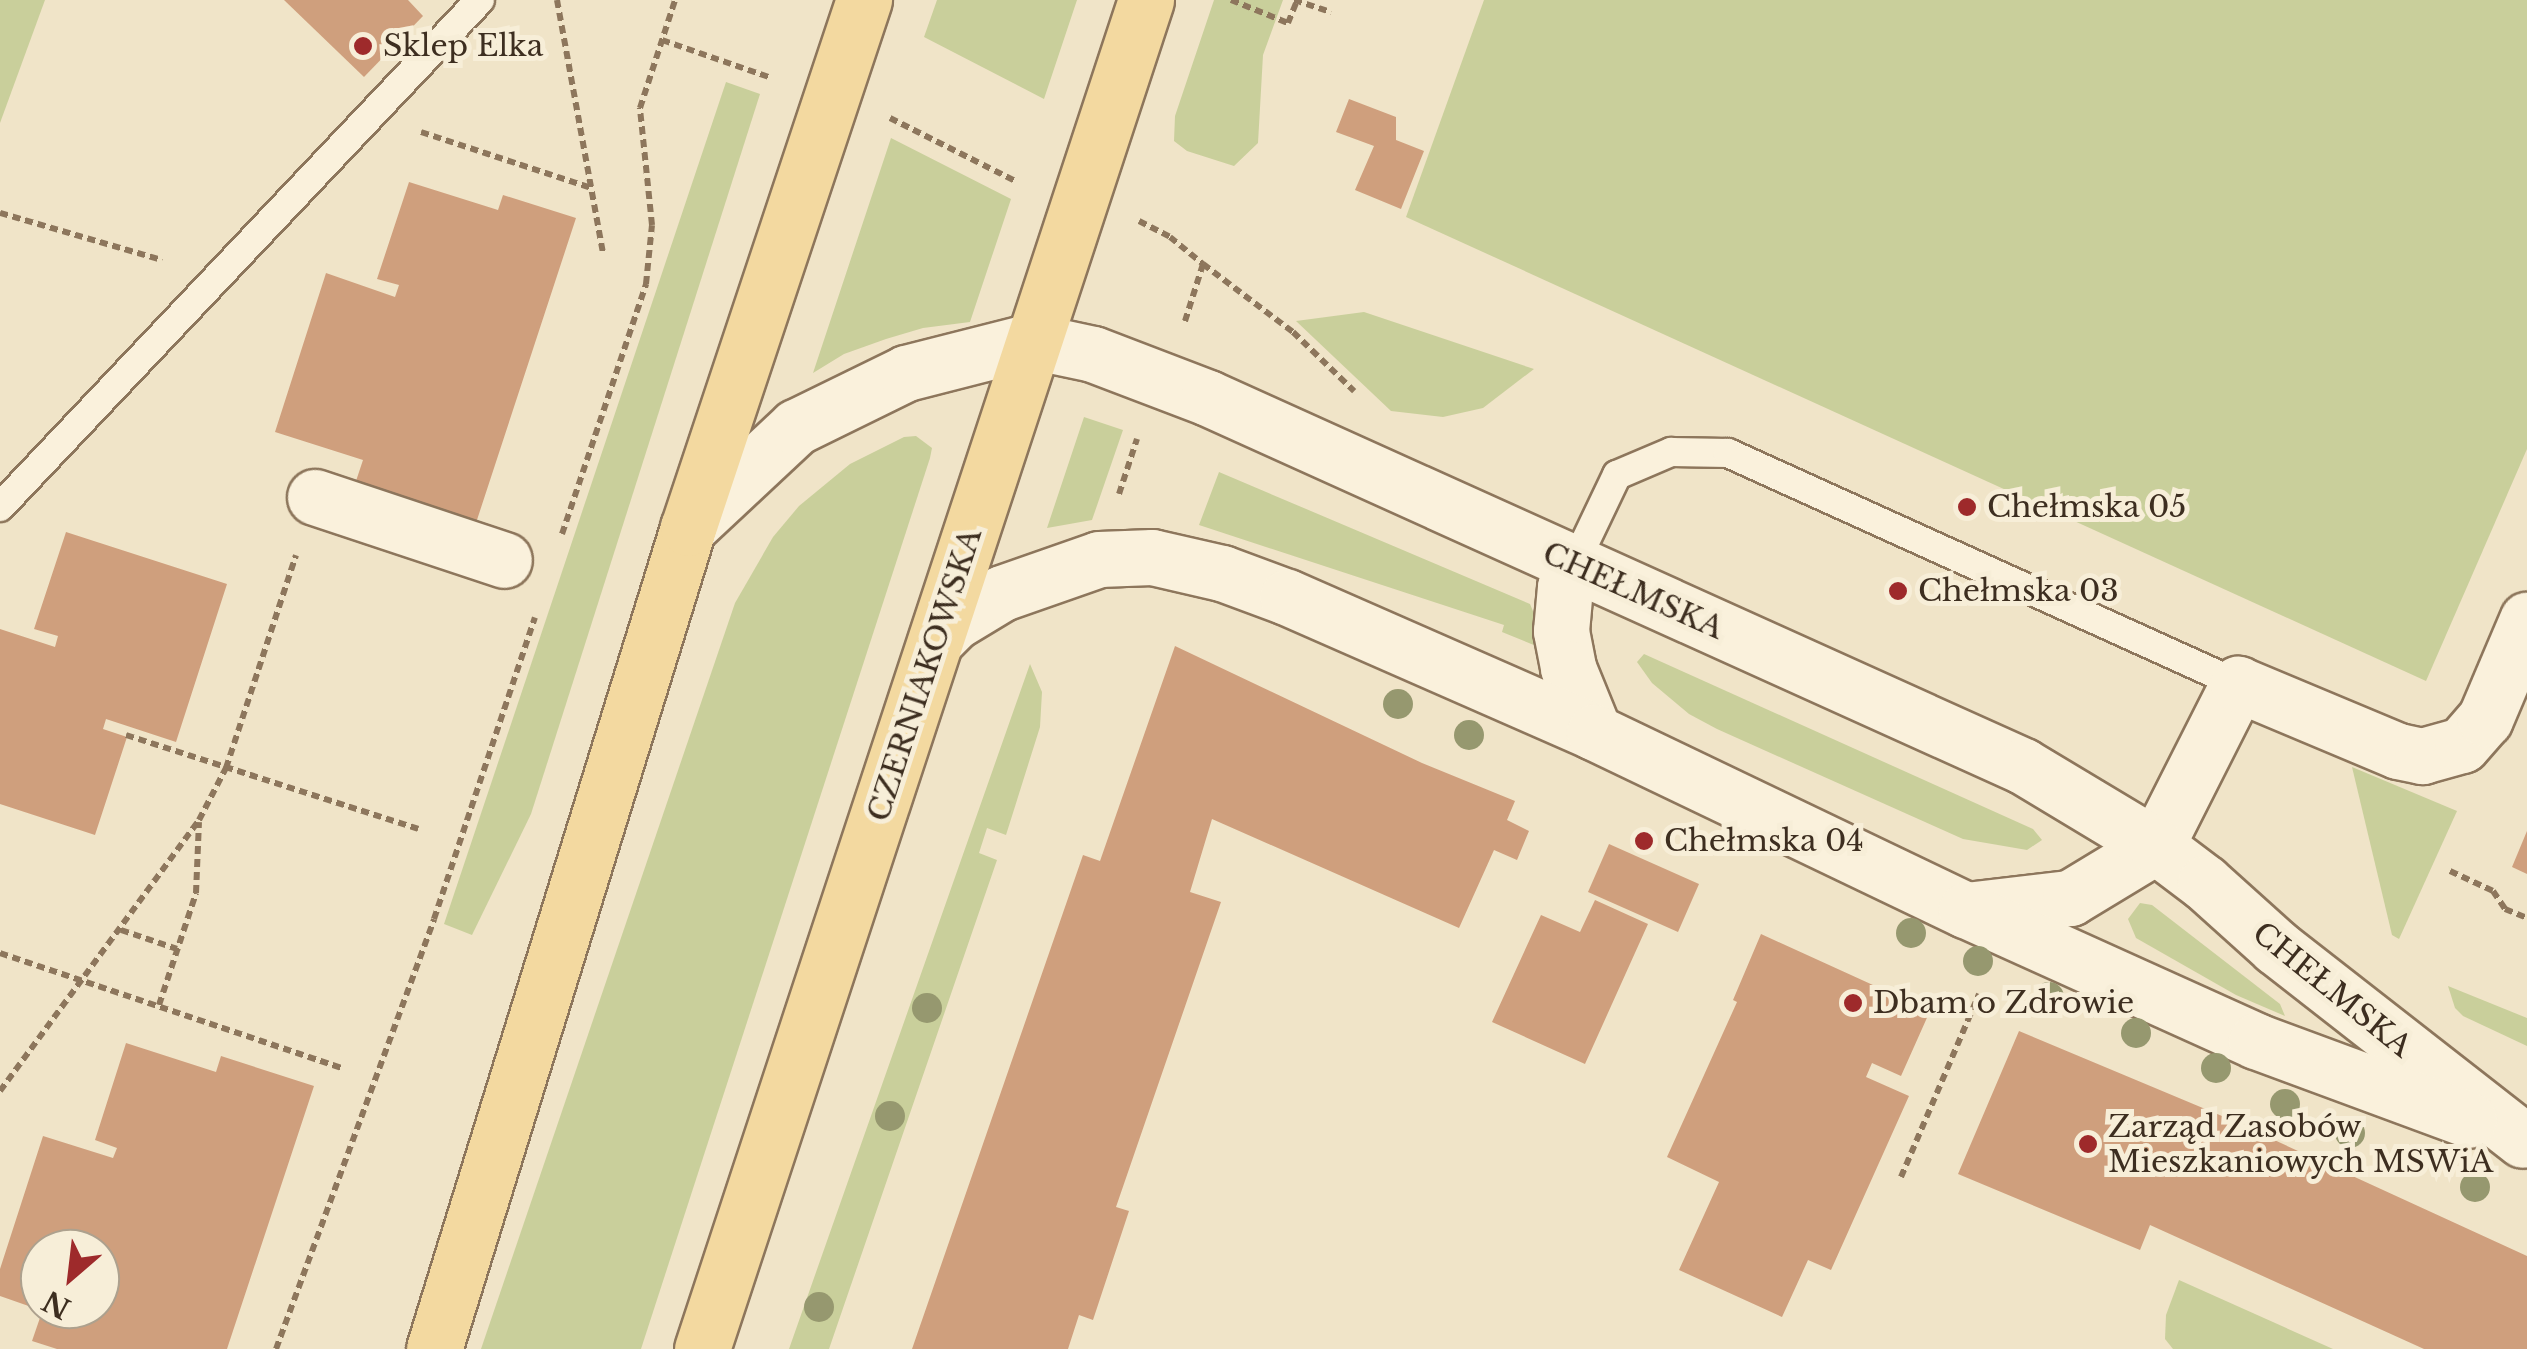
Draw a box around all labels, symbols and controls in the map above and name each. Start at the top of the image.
place label: Sklep Elka [383,28,543,64]
marker: Sklep Elka [352,35,374,57]
place label: Chełmska 05 [1987,489,2187,525]
marker: Chełmska 05 [1956,496,1978,518]
street label: CZERNIAKOWSKA [861,524,989,826]
street label: CHEŁMSKA [1537,535,1729,647]
place label: Chełmska 03 [1918,573,2119,609]
marker: Chełmska 03 [1887,580,1909,602]
place label: Chełmska 04 [1664,823,1864,859]
marker: Chełmska 04 [1633,830,1655,852]
street label: CHEŁMSKA [2245,915,2419,1065]
place label: Dbam o Zdrowie [1873,985,2134,1021]
marker: Dbam o Zdrowie [1842,992,1864,1014]
place label: Zarząd Zasobów Mieszkaniowych MSWiA [2108,1109,2493,1180]
marker: Zarząd Zasobów Mieszkaniowych MSWiA [2077,1133,2099,1155]
north arrow [20,1229,120,1329]
text: N [37,1283,76,1326]

